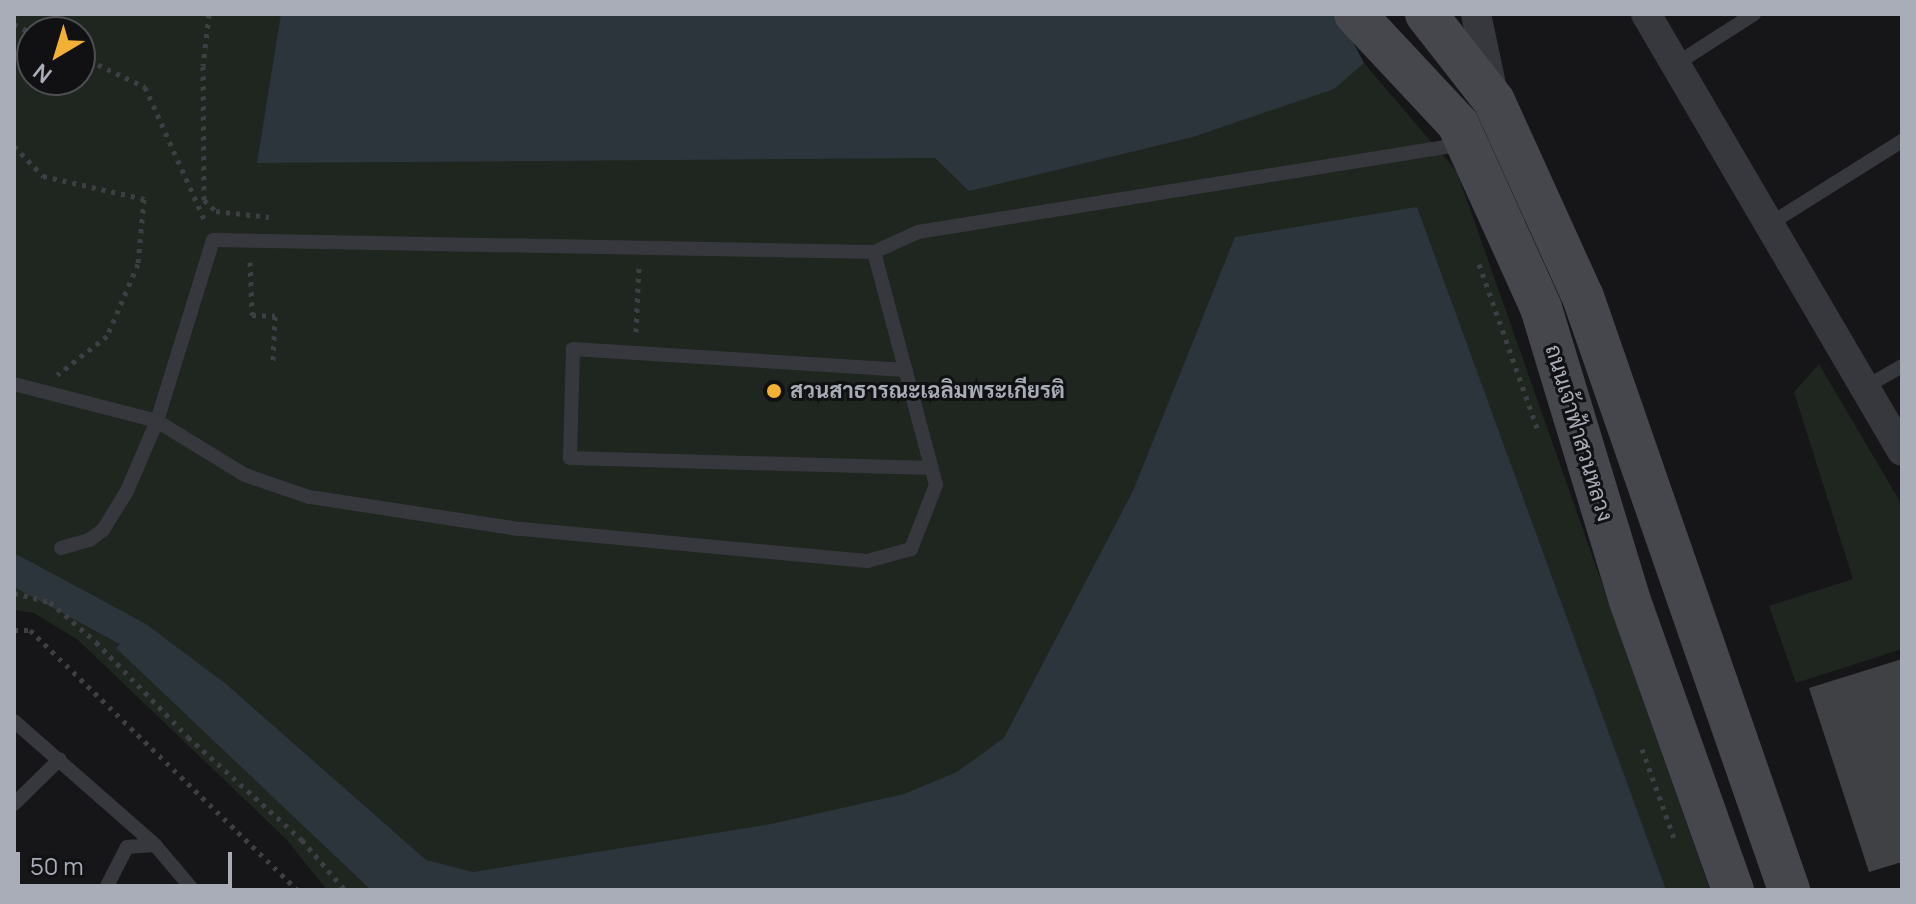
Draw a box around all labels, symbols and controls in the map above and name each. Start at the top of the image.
north arrow [16,16,96,96]
text: N [27,57,58,90]
street label: ถนนเจ้าฟ้าสวนหลวง [1540,342,1618,524]
place label: สวนสาธารณะเฉลิมพระเกียรติ [790,378,1065,404]
marker: สวนสาธารณะเฉลิมพระเกียรติ [765,382,783,400]
scale bar [20,836,236,886]
text: 50 m [30,849,84,882]

